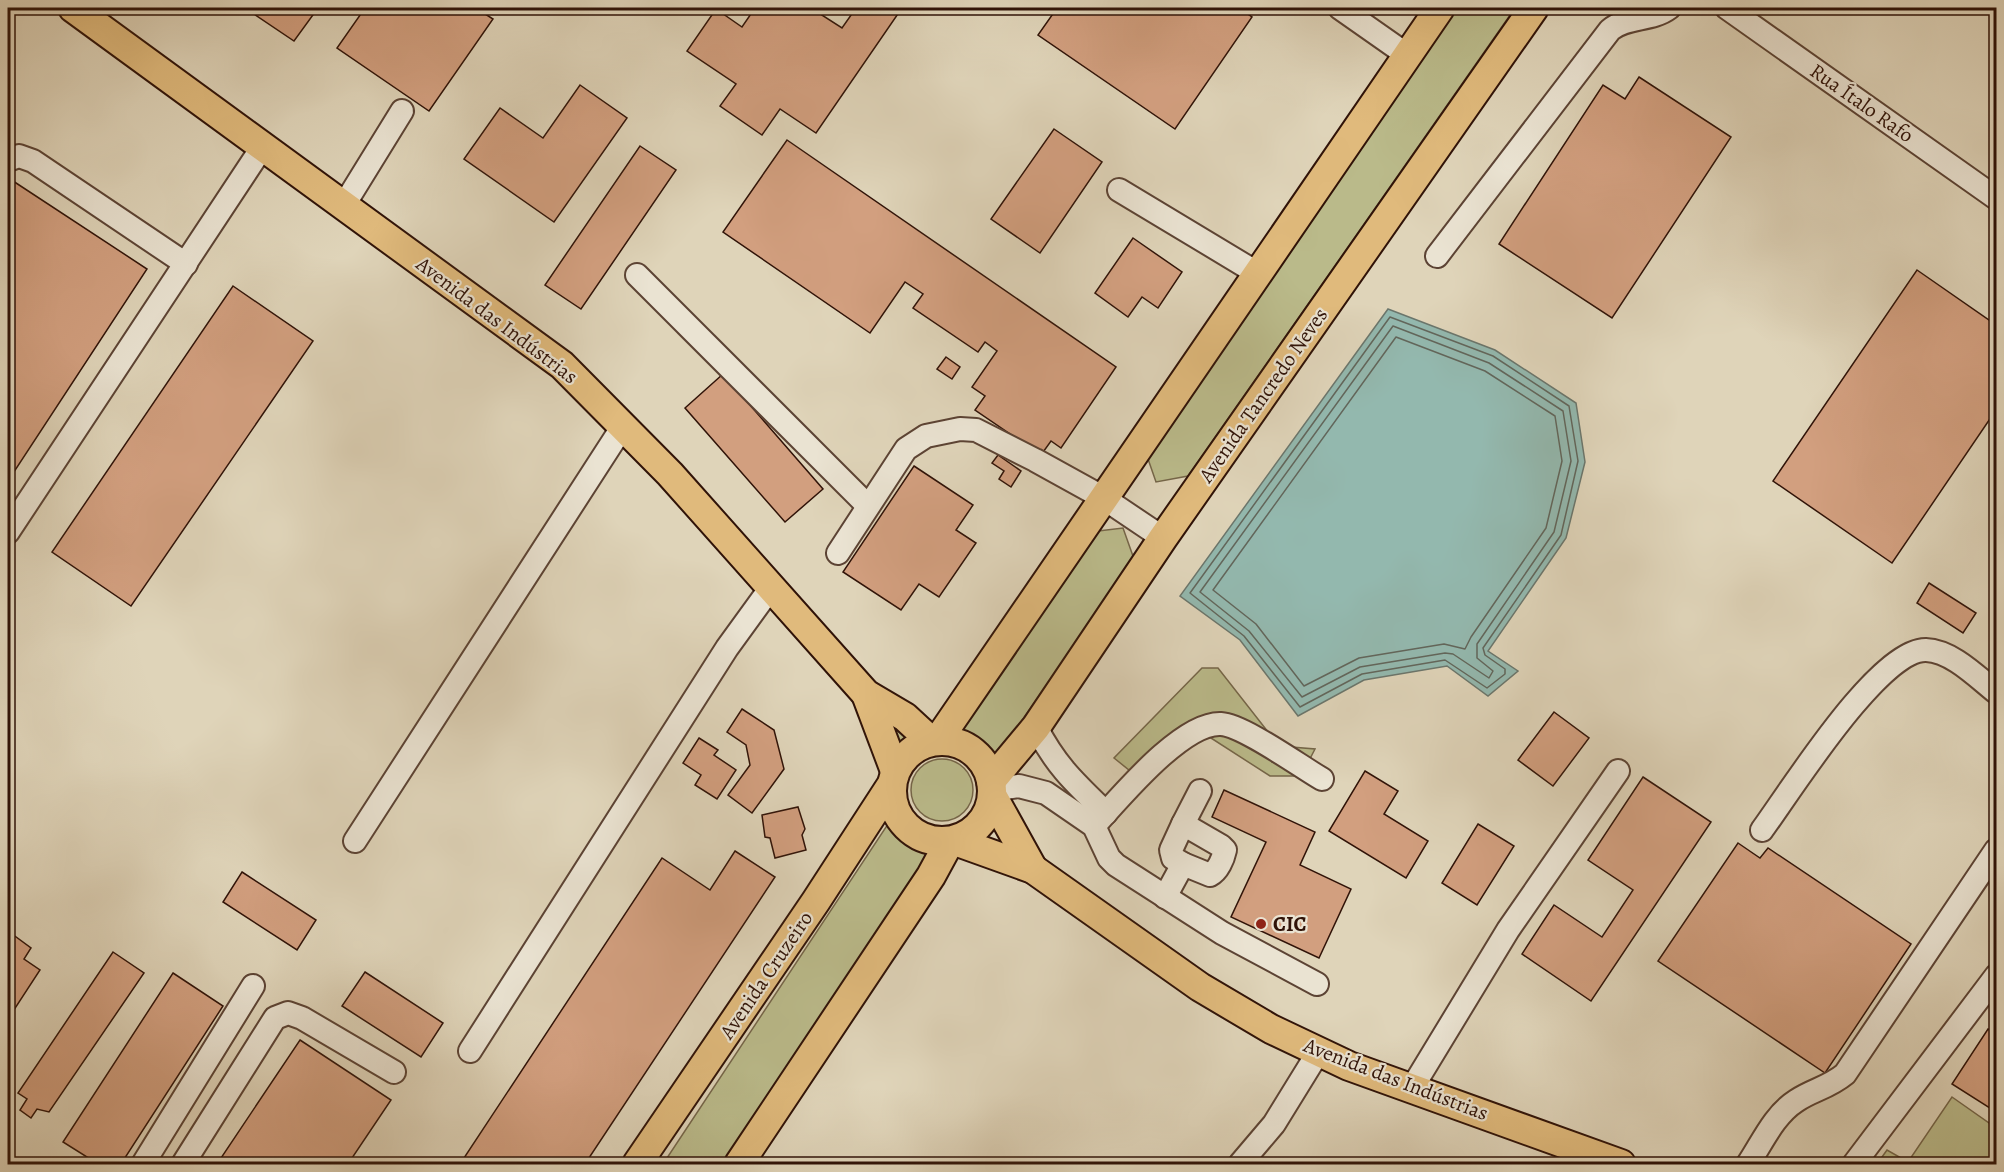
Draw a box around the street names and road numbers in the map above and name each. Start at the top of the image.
street label: Rua Ítalo Rafo [1805,57,1919,149]
street label: Avenida das Indústrias [410,249,584,390]
street label: Avenida Tancredo Neves [1191,302,1334,489]
street label: Avenida Cruzeiro [712,906,819,1045]
street label: Avenida das Indústrias [1299,1031,1492,1127]

